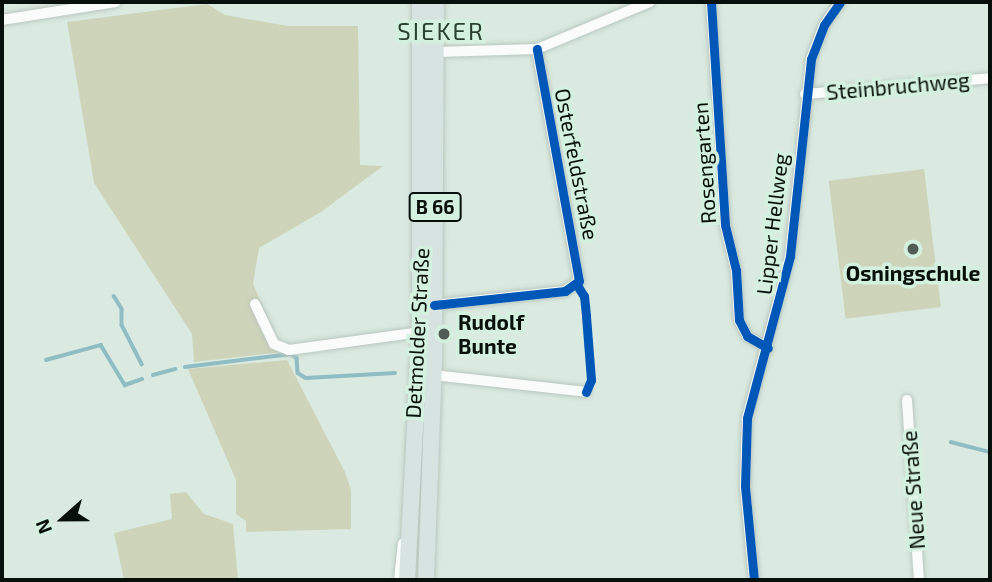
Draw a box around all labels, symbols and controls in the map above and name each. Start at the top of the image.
district label: SIEKER [398,17,484,45]
street label: Steinbruchweg [825,67,971,105]
street label: Osterfeldstraße [550,86,604,242]
street label: Rosengarten [687,101,721,225]
street label: Lipper Hellweg [751,152,793,296]
road number: B 66 [407,192,463,223]
marker: Osningschule [905,241,921,257]
street label: Detmolder Straße [400,247,434,419]
place label: Osningschule [846,260,980,286]
place label: Rudolf Bunte [458,309,524,359]
marker: Rudolf Bunte [436,326,452,342]
street label: Neue Straße [896,430,930,550]
north arrow [28,484,98,554]
text: N [30,516,56,537]

